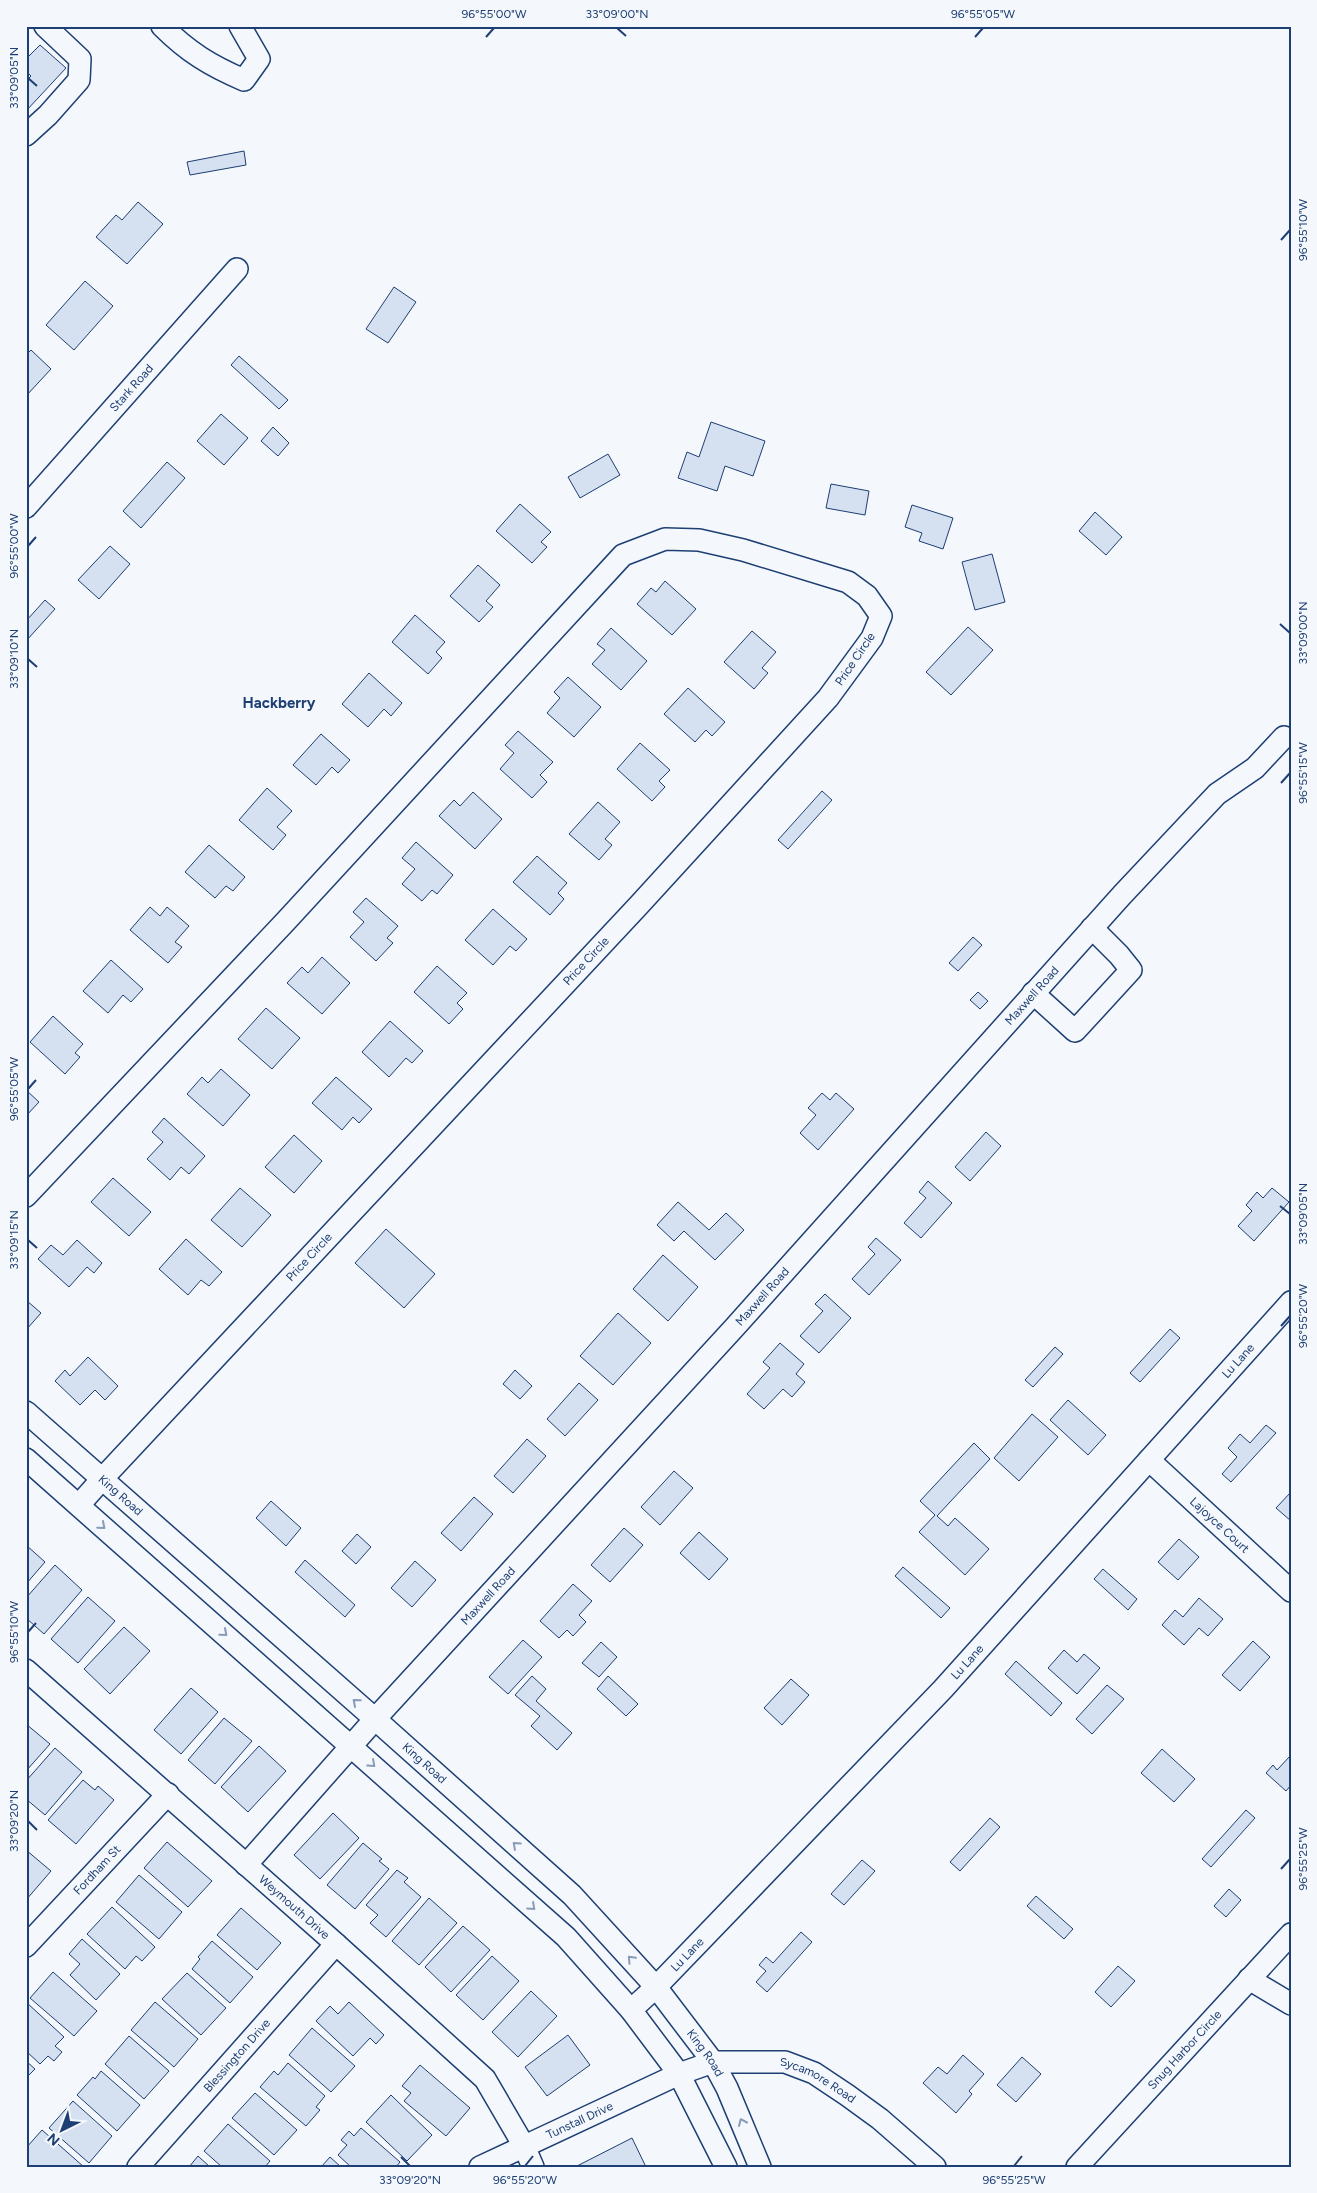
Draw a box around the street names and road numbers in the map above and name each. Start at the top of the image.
street label: Stark Road [107,361,156,415]
street label: Price Circle [832,629,878,688]
street label: Price Circle [560,934,612,988]
street label: Maxwell Road [1002,963,1062,1028]
street label: Price Circle [283,1230,335,1284]
street label: Maxwell Road [732,1264,792,1329]
street label: Lu Lane [1219,1340,1257,1381]
street label: King Road [96,1472,146,1518]
street label: Lajoyce Court [1187,1494,1252,1556]
street label: Maxwell Road [458,1564,518,1628]
street label: Lu Lane [948,1642,987,1682]
street label: King Road [399,1740,449,1786]
street label: Fordham St [71,1842,124,1898]
street label: Weymouth Drive [256,1872,333,1942]
street label: Lu Lane [668,1934,707,1974]
street label: Snug Harbor Circle [1145,2007,1225,2092]
street label: Blessington Drive [201,2016,273,2095]
street label: King Road [684,2027,727,2079]
street label: Sycamore Road [780,2055,858,2106]
street label: Tunstall Drive [544,2099,616,2142]

